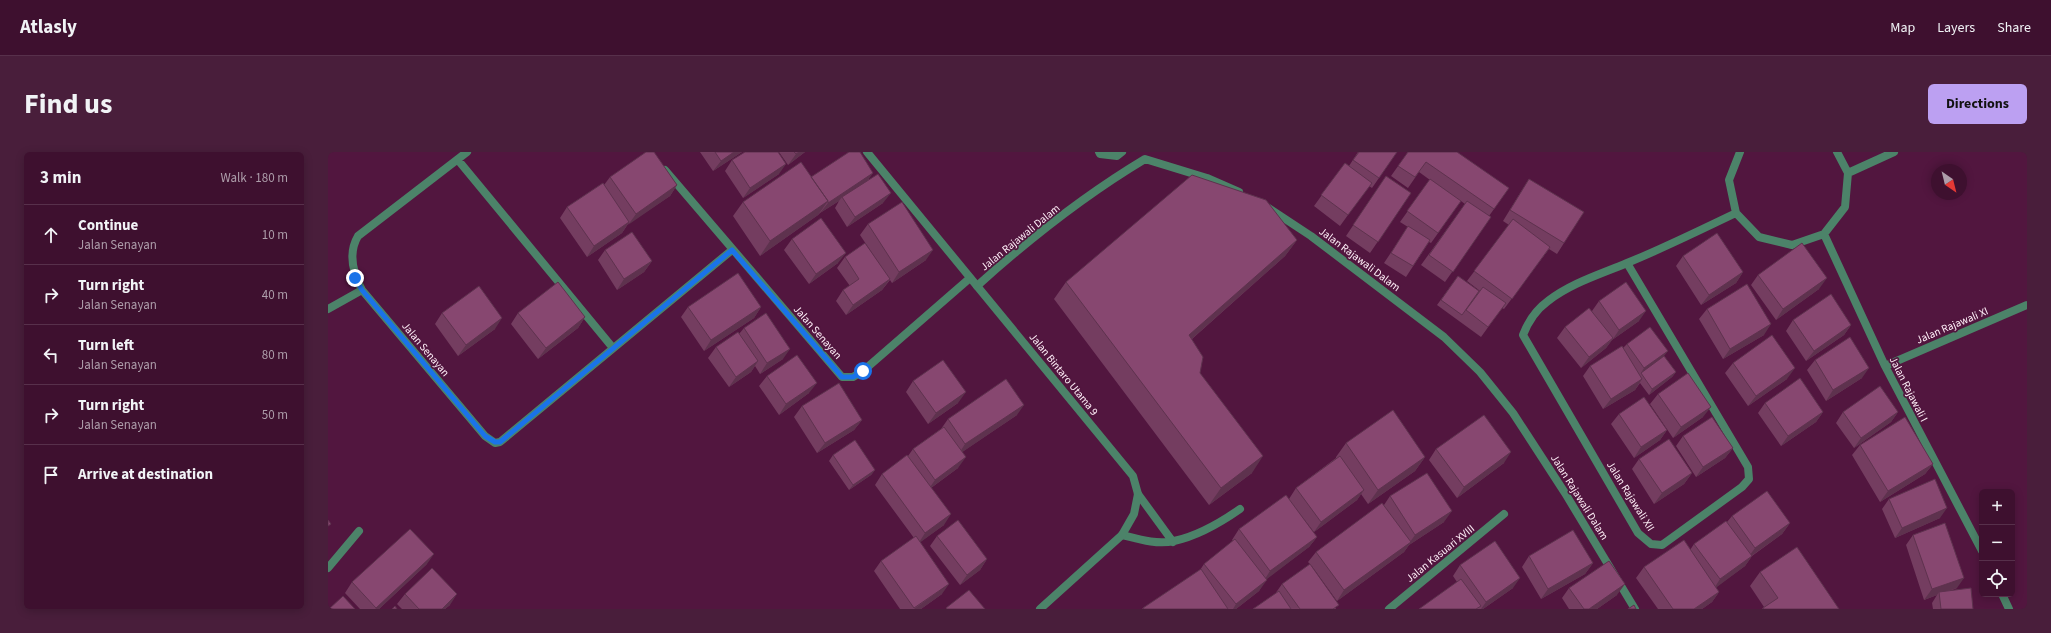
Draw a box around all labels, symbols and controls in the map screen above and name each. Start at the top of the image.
text: Atlasly [20,14,77,41]
text: Map [1890,18,1915,38]
text: Layers [1937,18,1975,38]
text: Share [1997,18,2031,38]
text: Find us [24,84,112,124]
button: Directions [1928,84,2027,124]
north arrow [1931,164,1967,200]
text: 3 min [40,166,81,190]
text: Walk · 180 m [220,169,288,187]
street label: Jalan Rajawali Dalam [977,201,1063,274]
text: Continue [78,215,138,236]
icon: ahead [40,224,62,246]
street label: Jalan Rajawali Dalam [1316,224,1403,295]
text: 10 m [262,226,288,244]
text: Jalan Senayan [78,236,157,254]
route end [346,269,364,287]
text: Turn right [78,275,144,296]
icon: right [40,284,62,306]
text: 40 m [262,286,288,304]
text: Jalan Senayan [78,296,157,314]
street label: Jalan Senayan [790,302,845,362]
street label: Jalan Rajawali XI [1914,304,1991,347]
street label: Jalan Senayan [398,319,453,380]
street label: Jalan Bintaro Utama 9 [1026,330,1102,419]
text: Turn left [78,335,134,356]
icon: left [40,344,62,366]
text: 80 m [262,346,288,364]
street label: Jalan Rajawali I [1886,354,1931,424]
text: Jalan Senayan [78,356,157,374]
route start [854,362,872,380]
text: Turn right [78,395,144,416]
icon: right [40,404,62,426]
text: 50 m [262,406,288,424]
text: Jalan Senayan [78,416,157,434]
street label: Jalan Rajawali Dalam [1547,452,1612,543]
street label: Jalan Rajawali XII [1603,458,1658,534]
icon: arrive [40,464,62,486]
text: Arrive at destination [78,464,213,485]
map controls [1979,489,2015,597]
button: + [1979,489,2015,525]
street label: Jalan Kasuari XVIII [1403,521,1478,586]
button: − [1979,525,2015,561]
button: locate [1979,561,2015,597]

